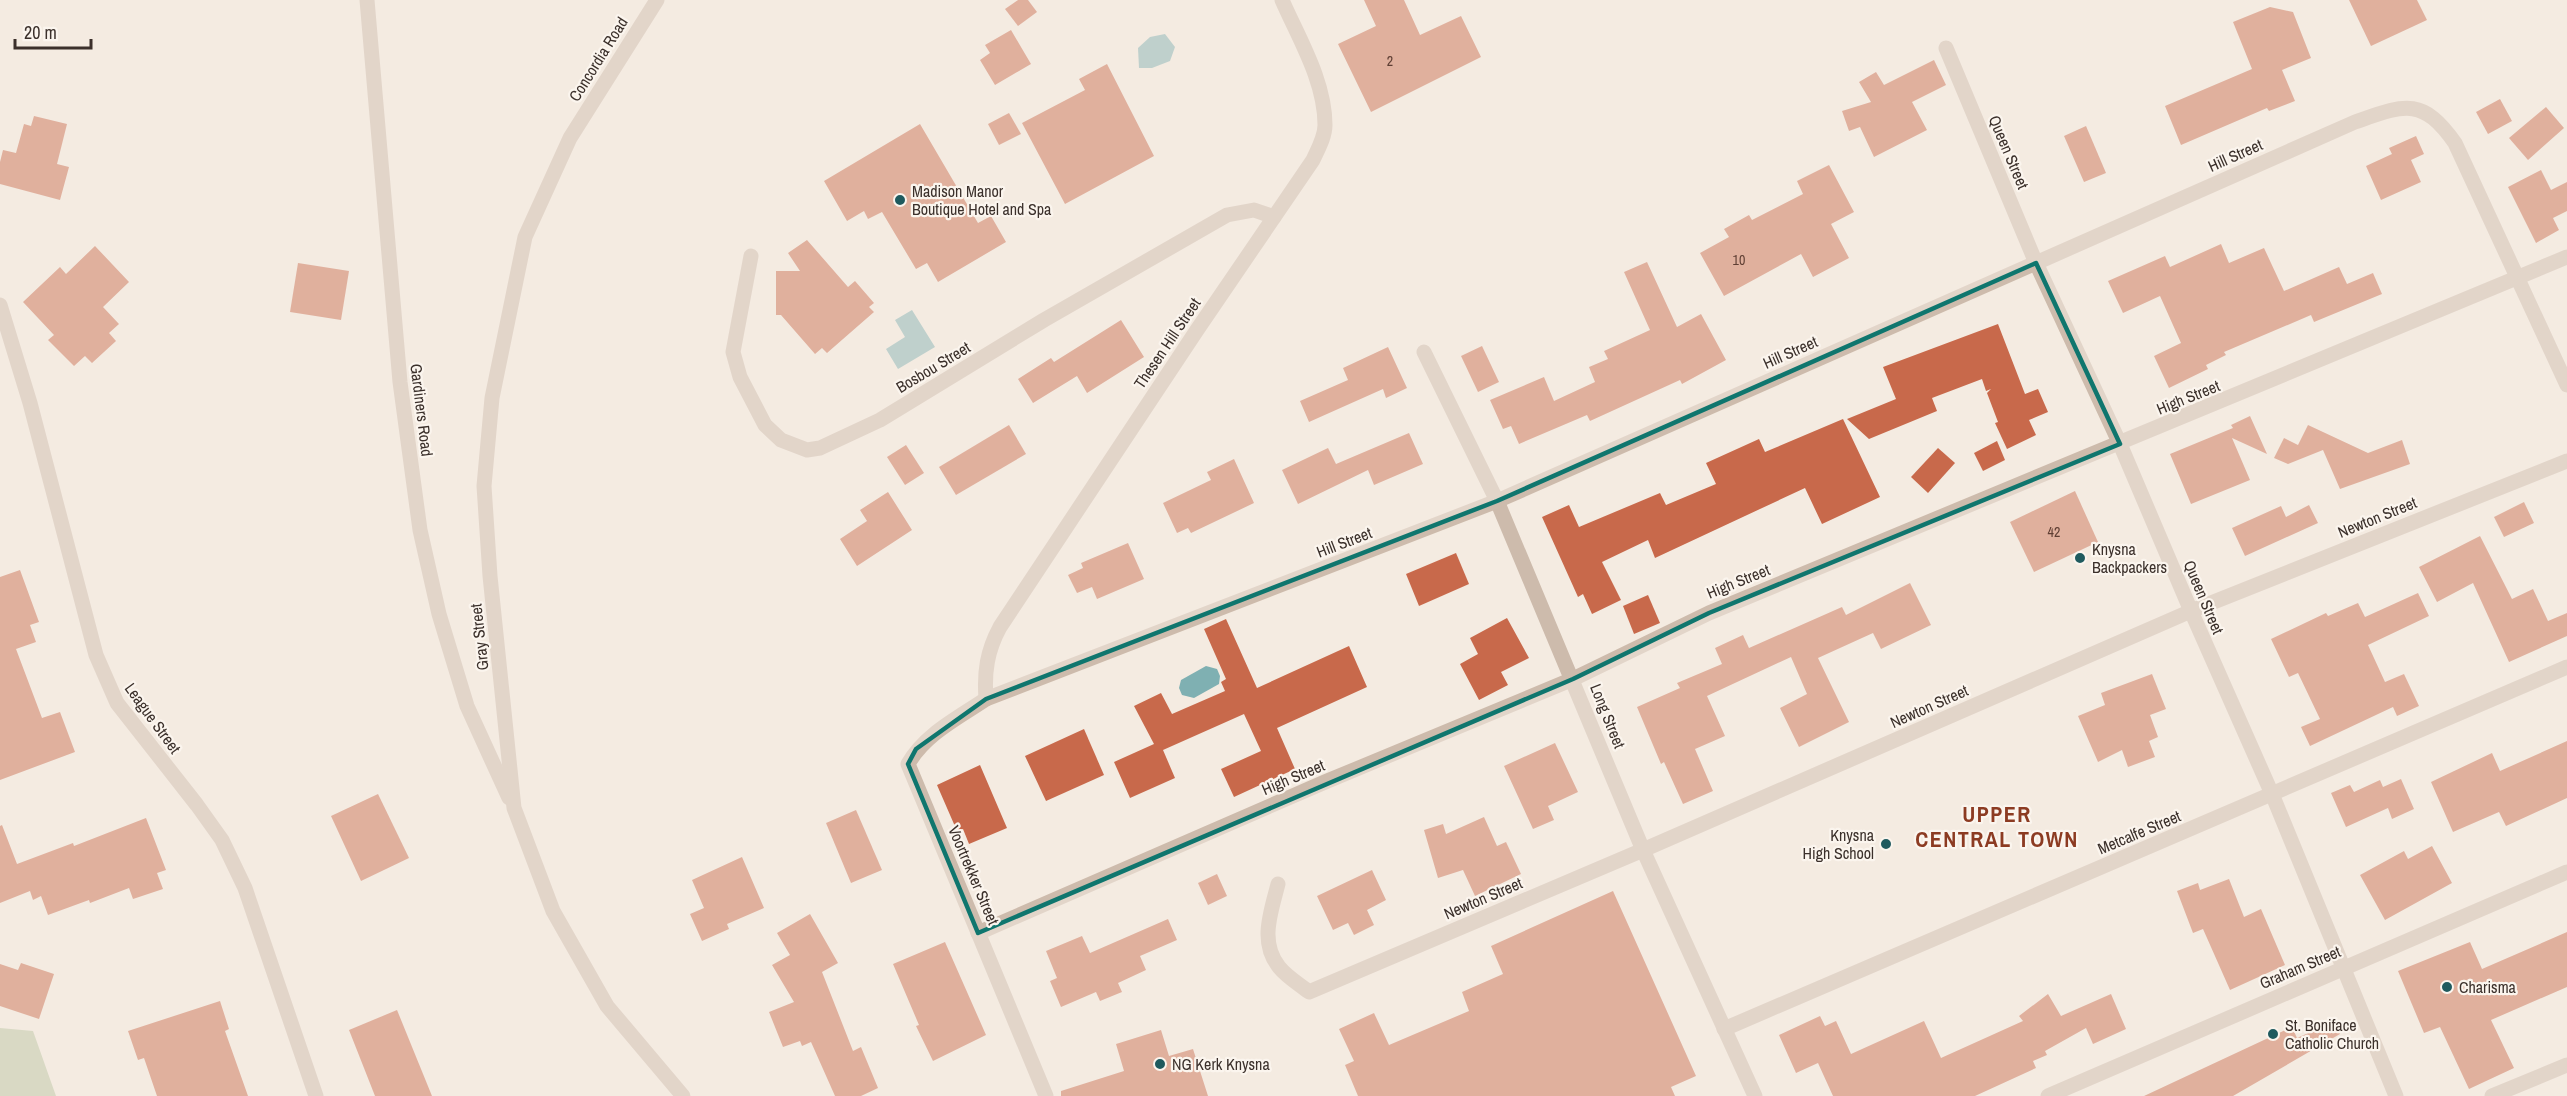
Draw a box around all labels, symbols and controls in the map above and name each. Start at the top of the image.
scale bar [15,12,92,50]
street label: Concordia Road [563,13,633,105]
text: 20 m [24,20,57,45]
house number: 2 [1387,52,1393,70]
street label: Queen Street [1984,112,2035,193]
street label: Hill Street [2204,133,2266,177]
place label: Madison Manor Boutique Hotel and Spa [912,180,1052,220]
marker: Madison Manor Boutique Hotel and Spa [893,193,907,207]
house number: 10 [1733,251,1745,269]
street label: Thesen Hill Street [1129,293,1206,393]
street label: Hill Street [1759,330,1821,374]
street label: Bosbou Street [892,336,975,398]
street label: Gardiners Road [405,362,439,458]
street label: High Street [2153,374,2223,420]
street label: Newton Street [2334,491,2420,543]
street label: Hill Street [1313,521,1375,563]
house number: 42 [2048,523,2060,541]
place label: Knysna Backpackers [2092,538,2167,578]
marker: Knysna Backpackers [2073,551,2087,565]
street label: Queen Street [2179,557,2230,638]
street label: High Street [1703,558,1773,604]
street label: Gray Street [465,602,493,672]
street label: League Street [120,678,186,758]
street label: Newton Street [1887,679,1972,733]
street label: Long Street [1585,680,1631,752]
street label: High Street [1258,754,1328,800]
district label: UPPER CENTRAL TOWN [1915,799,2079,854]
street label: Metcalfe Street [2094,804,2184,859]
street label: Voortrekker Street [943,822,1005,928]
place label: Knysna High School [1803,824,1875,864]
marker: Knysna High School [1879,837,1893,851]
street label: Newton Street [1440,871,1526,924]
street label: Graham Street [2256,940,2344,994]
place label: Charisma [2459,976,2517,998]
marker: Charisma [2440,980,2454,994]
place label: St. Boniface Catholic Church [2285,1014,2379,1054]
marker: St. Boniface Catholic Church [2266,1027,2280,1041]
place label: NG Kerk Knysna [1172,1053,1270,1075]
marker: NG Kerk Knysna [1153,1057,1167,1071]

